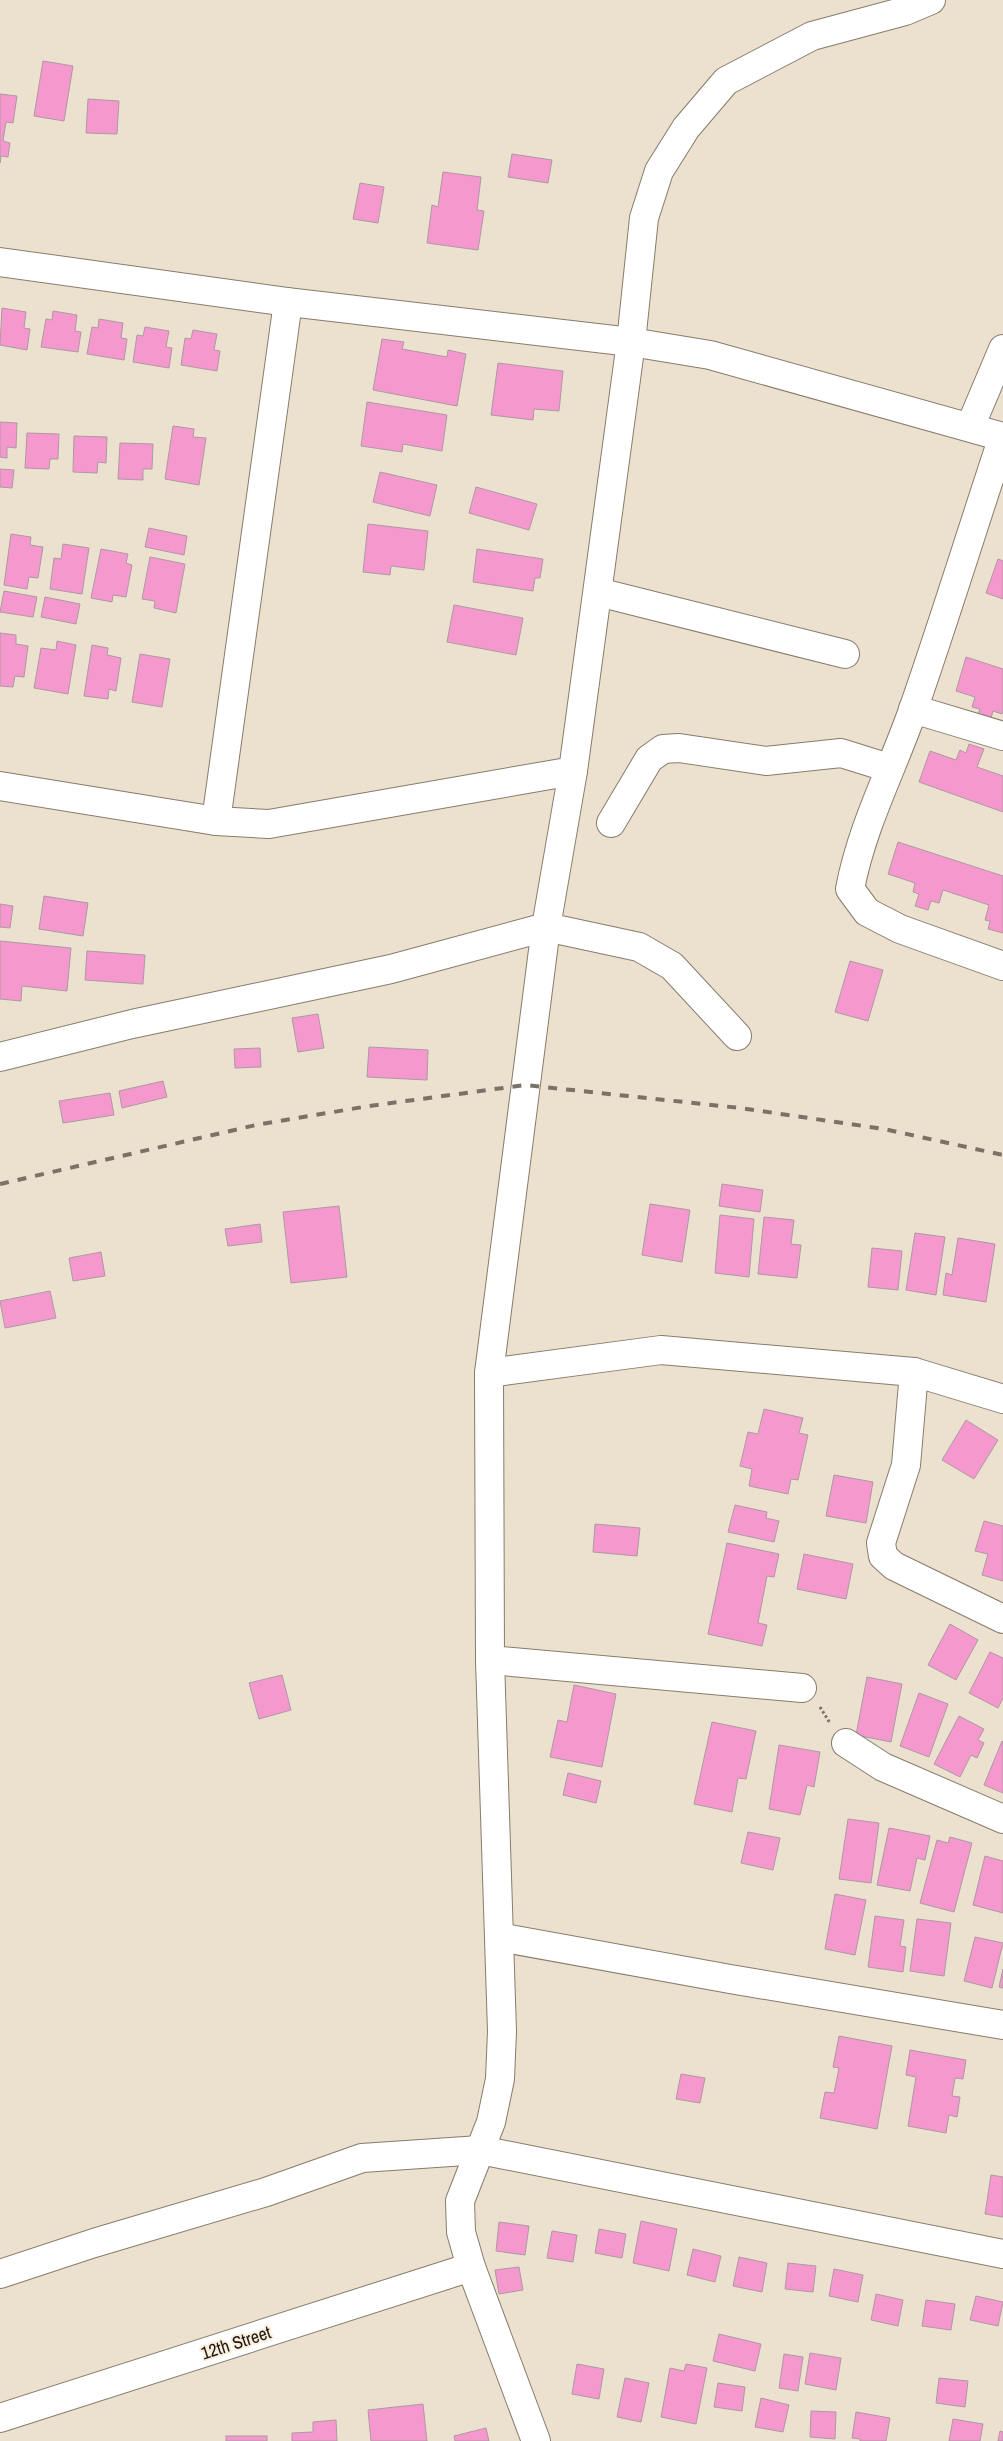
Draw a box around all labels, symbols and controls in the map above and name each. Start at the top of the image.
street label: 12th Street [198,2319,274,2366]

